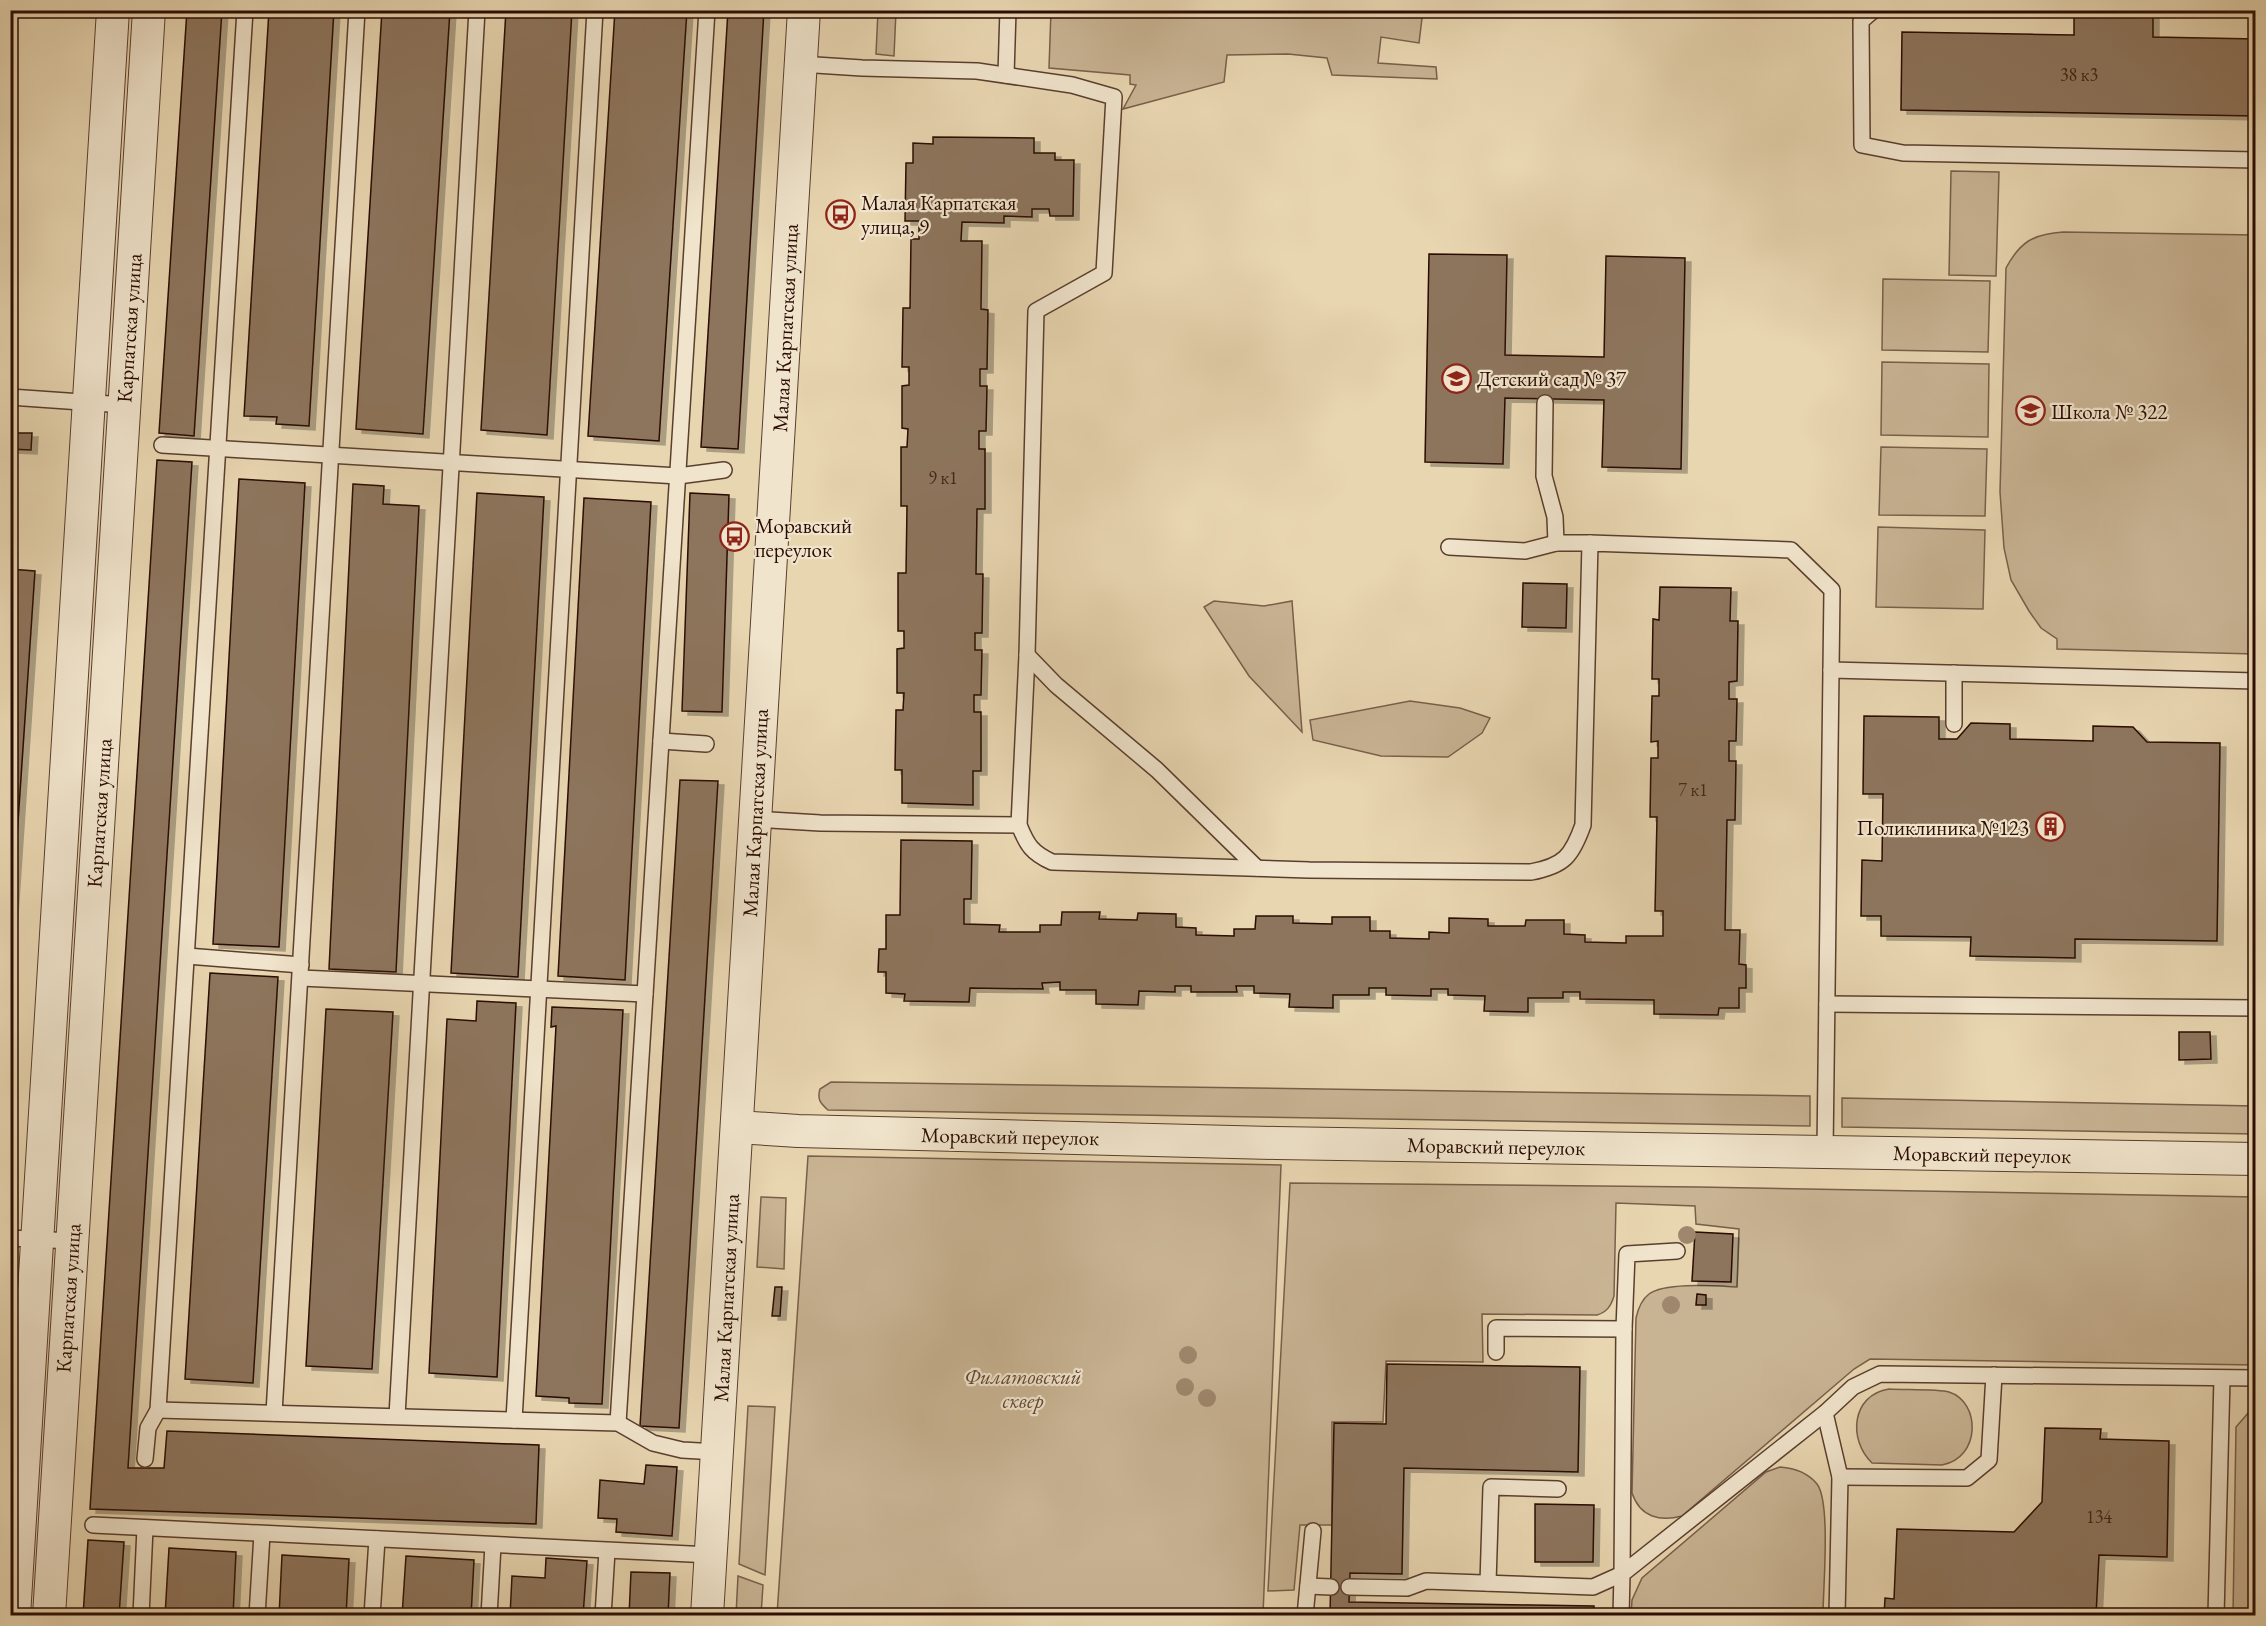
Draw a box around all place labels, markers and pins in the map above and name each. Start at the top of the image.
place label: Малая Карпатская улица, 9 [861,189,1016,240]
bus stop icon: Малая Карпатская улица, 9 [824,198,856,230]
school or university icon: Детский сад № 37 [1440,362,1472,394]
place label: Детский сад № 37 [1477,365,1627,392]
school or university icon: Школа № 322 [2014,395,2046,427]
place label: Школа № 322 [2051,398,2168,425]
place label: Моравский переулок [755,512,852,563]
bus stop icon: Моравский переулок [718,521,750,553]
building icon: Поликлиника №123 [2034,811,2066,843]
place label: Поликлиника №123 [1857,814,2029,841]

